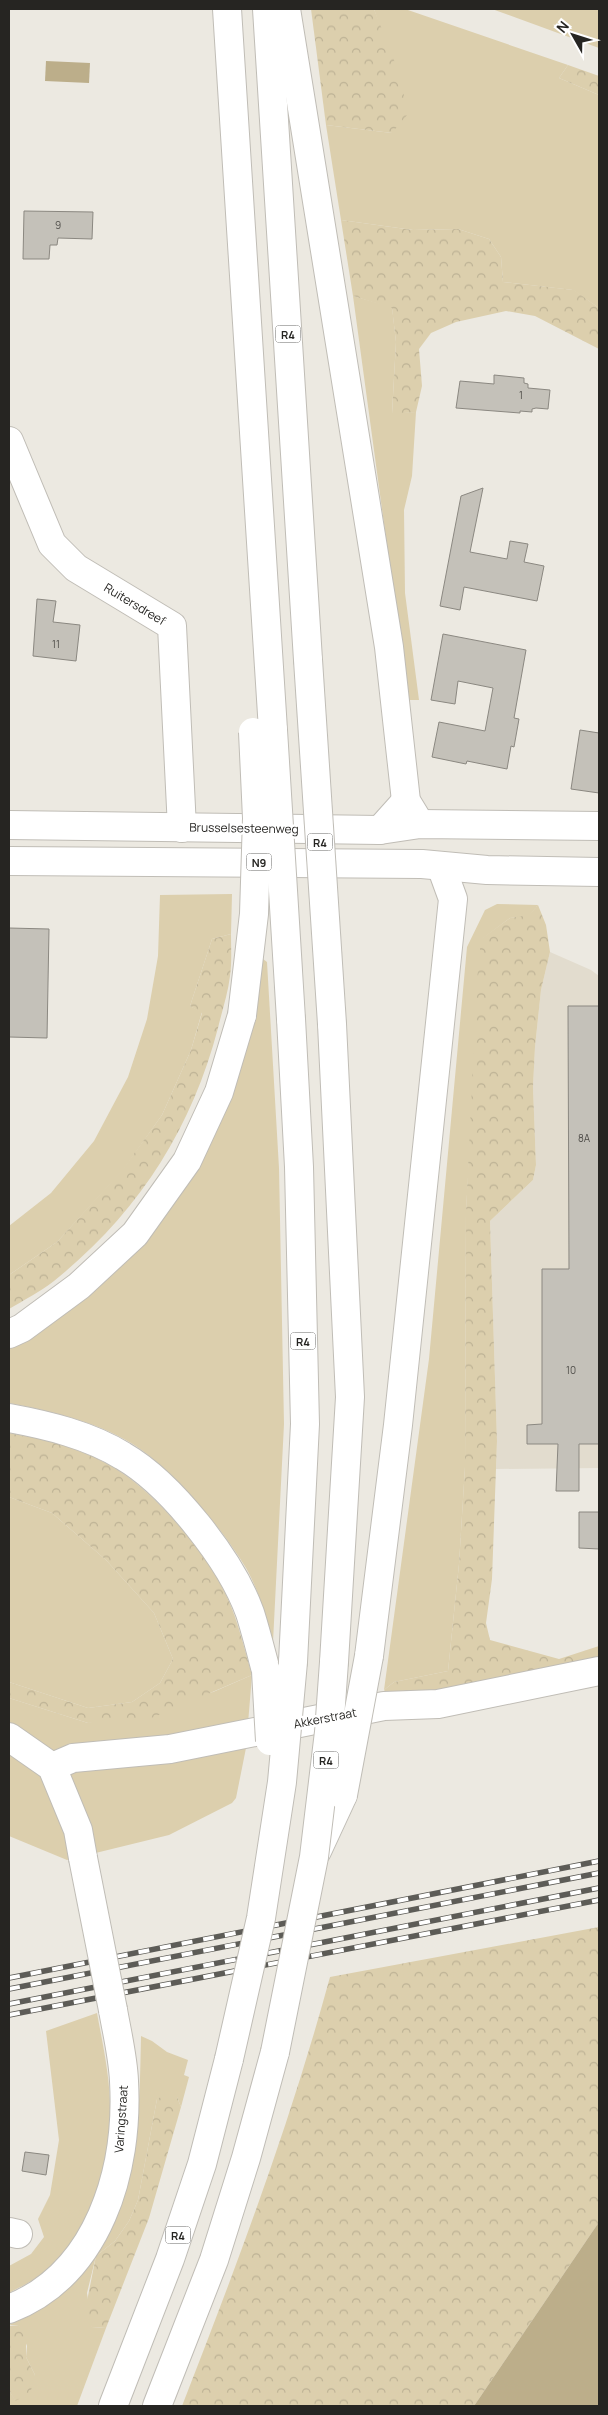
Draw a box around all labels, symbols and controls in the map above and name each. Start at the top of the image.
north arrow [548,10,598,60]
text: N [552,17,573,36]
house number: 9 [55,218,61,232]
road number: R4 [276,326,300,342]
house number: 1 [519,388,523,402]
street label: Ruitersdreef [101,579,170,629]
house number: 11 [52,637,60,651]
street label: Brusselsesteenweg [189,819,299,837]
road number: R4 [308,834,332,850]
road number: N9 [246,854,272,870]
house number: 8A [578,1131,591,1145]
road number: R4 [290,1332,316,1350]
house number: 10 [566,1363,576,1377]
street label: Akkerstraat [292,1704,358,1732]
road number: R4 [314,1752,338,1768]
street label: Varingstraat [110,2084,132,2154]
road number: R4 [166,2226,190,2244]

